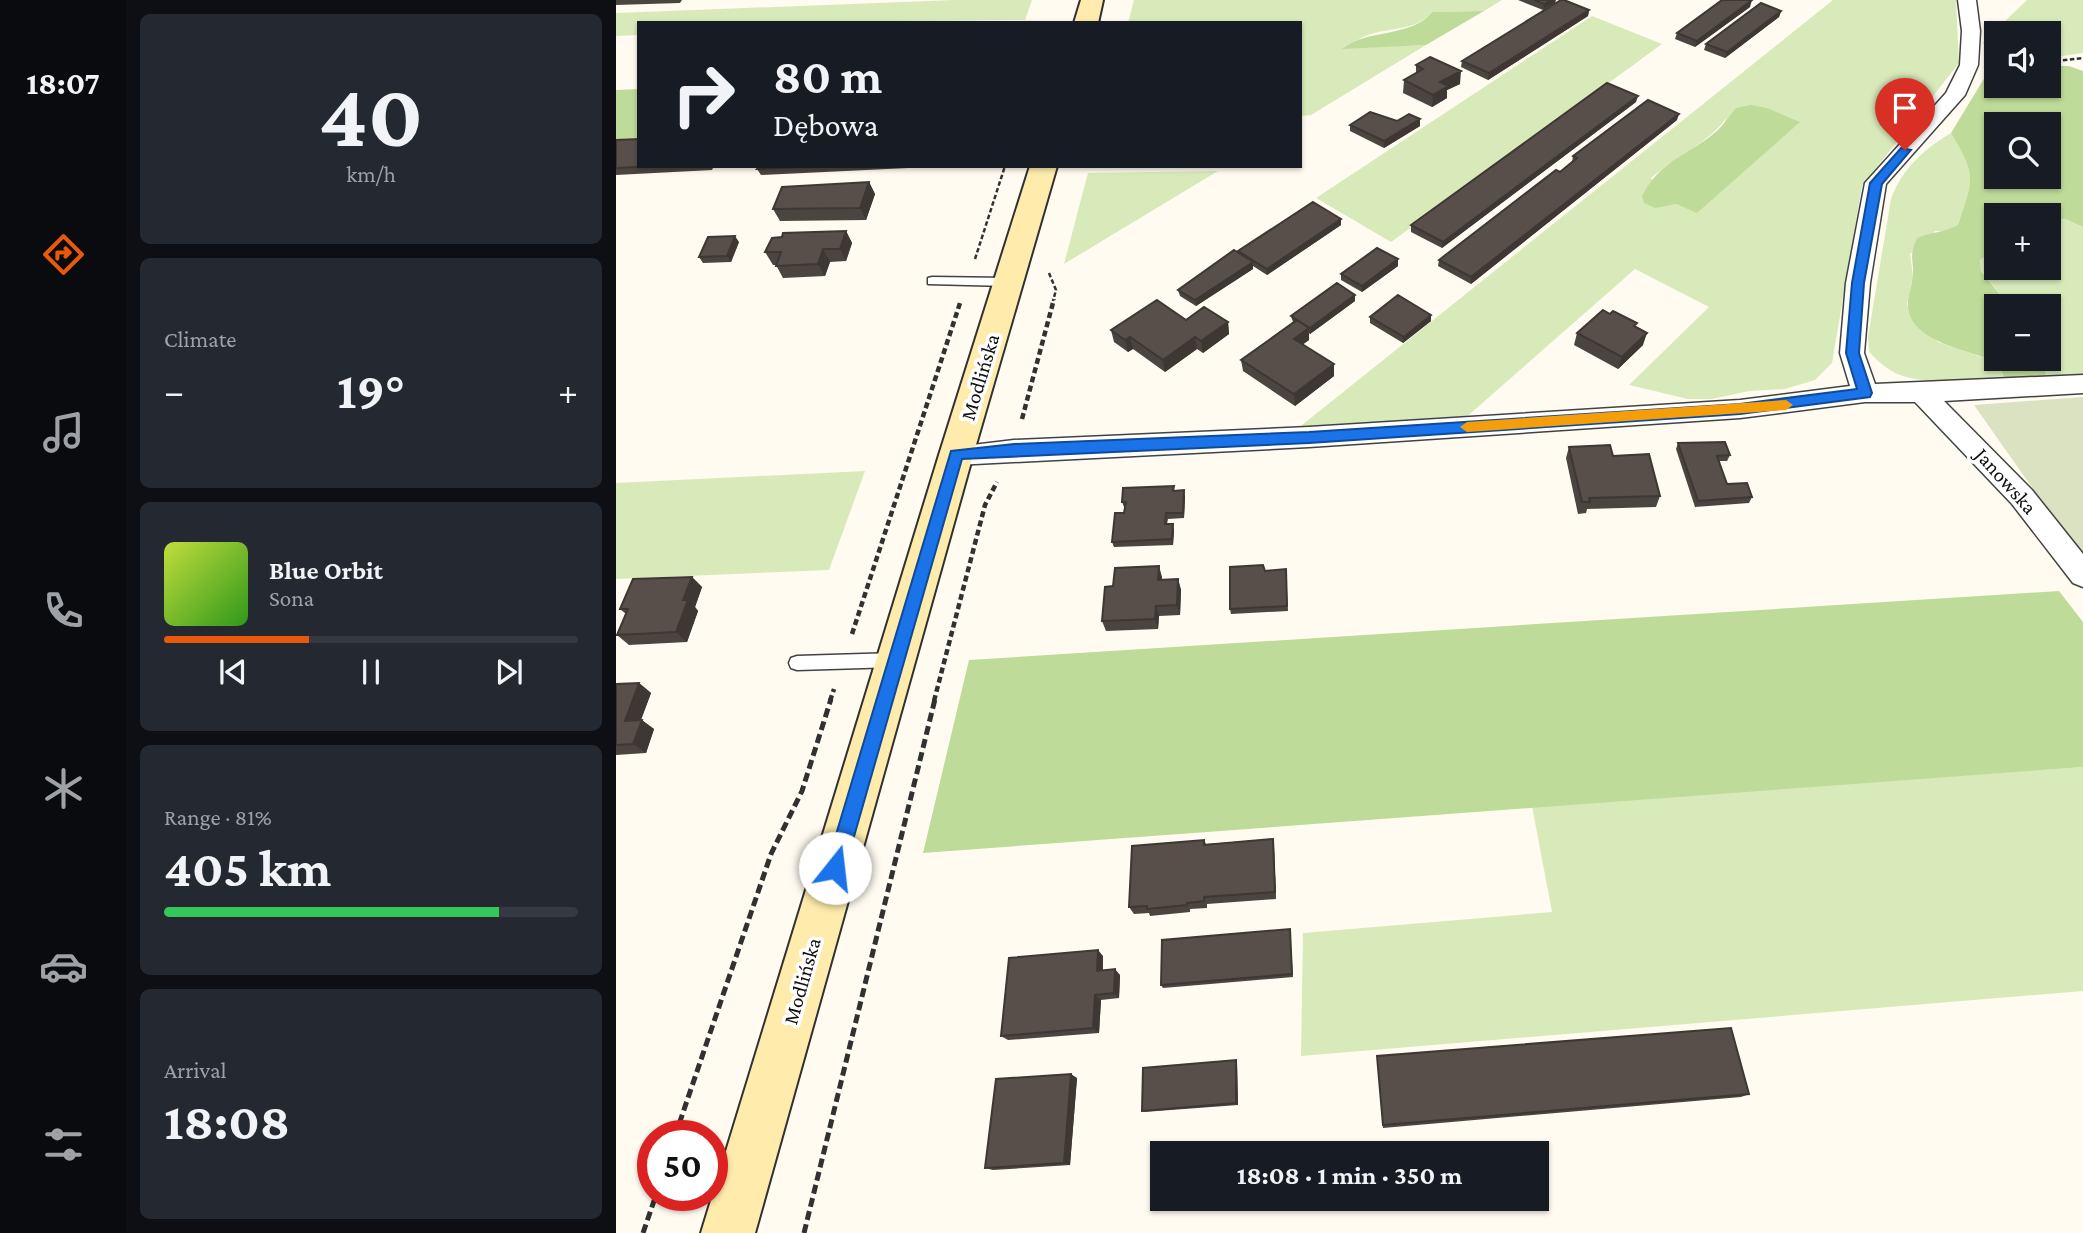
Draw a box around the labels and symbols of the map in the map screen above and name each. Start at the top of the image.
pin [1875,78,1935,150]
street label: Modlińska [956,331,1005,423]
street label: Janowska [1969,441,2042,519]
position arrow [798,831,872,905]
street label: Modlińska [778,935,826,1027]
speed limit sign: 50 [637,1120,728,1211]

